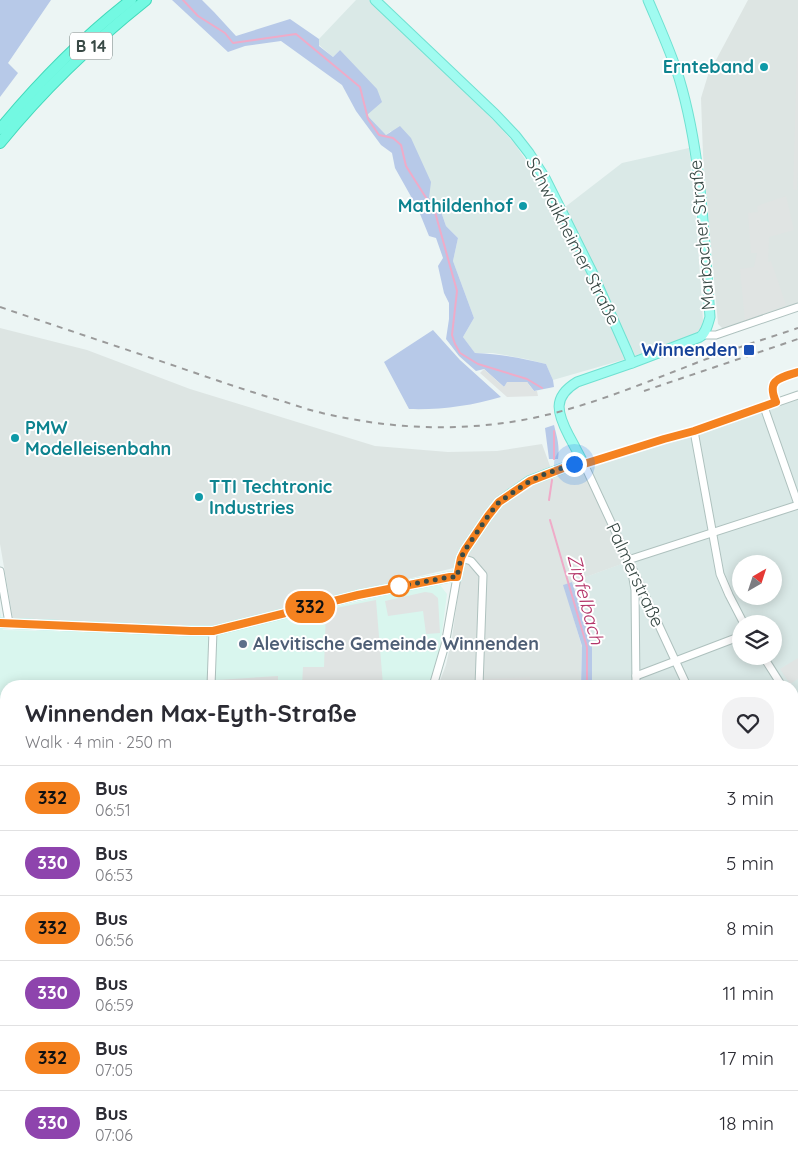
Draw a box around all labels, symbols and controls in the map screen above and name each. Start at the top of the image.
road number: B 14 [70,32,112,59]
place label: Ernteband [663,55,754,78]
marker: Ernteband [758,61,770,73]
street label: Schwaikheimer Straße [521,153,626,328]
street label: Marbacher Straße [683,159,720,311]
place label: Mathildenhof [398,194,513,217]
marker: Mathildenhof [517,200,529,212]
place label: Winnenden [641,338,738,361]
marker: Winnenden [742,343,756,357]
place label: PMW Modelleisenbahn [25,416,171,460]
marker: PMW Modelleisenbahn [9,432,21,444]
your location [562,452,587,477]
place label: TTI Techtronic Industries [209,475,332,519]
marker: TTI Techtronic Industries [193,491,205,503]
street label: Palmerstraße [601,519,670,631]
water label: Zipfelbach [562,551,610,648]
north arrow [732,555,782,605]
map controls [732,555,782,665]
unlabelled marker [388,575,410,597]
line badge: 332 [281,591,339,623]
text: 332 [295,595,325,618]
button: layers [732,615,782,665]
place label: Alevitische Gemeinde Winnenden [253,632,539,655]
marker: Alevitische Gemeinde Winnenden [237,638,249,650]
button: heart [722,697,774,749]
text: Winnenden Max-Eyth-Straße [25,698,357,728]
text: Walk · 4 min · 250 m [25,732,172,752]
text: Bus [95,776,128,800]
text: 332 [38,786,67,809]
text: 3 min [726,786,774,810]
text: 06:51 [95,800,131,820]
text: Bus [95,841,128,865]
text: 330 [37,851,68,874]
text: 5 min [726,851,774,875]
text: 06:53 [95,865,133,885]
text: Bus [95,906,128,930]
text: 332 [38,916,67,939]
text: 8 min [726,916,774,940]
text: 06:56 [95,930,133,950]
text: Bus [95,971,128,995]
text: 330 [37,981,68,1004]
text: 11 min [722,981,774,1005]
text: 06:59 [95,995,134,1015]
text: Bus [95,1036,128,1060]
text: 332 [38,1046,67,1069]
text: 17 min [720,1046,774,1070]
text: 07:05 [95,1060,133,1080]
text: Bus [95,1101,128,1125]
text: 330 [37,1111,68,1134]
text: 18 min [719,1111,774,1135]
text: 07:06 [95,1125,133,1145]

